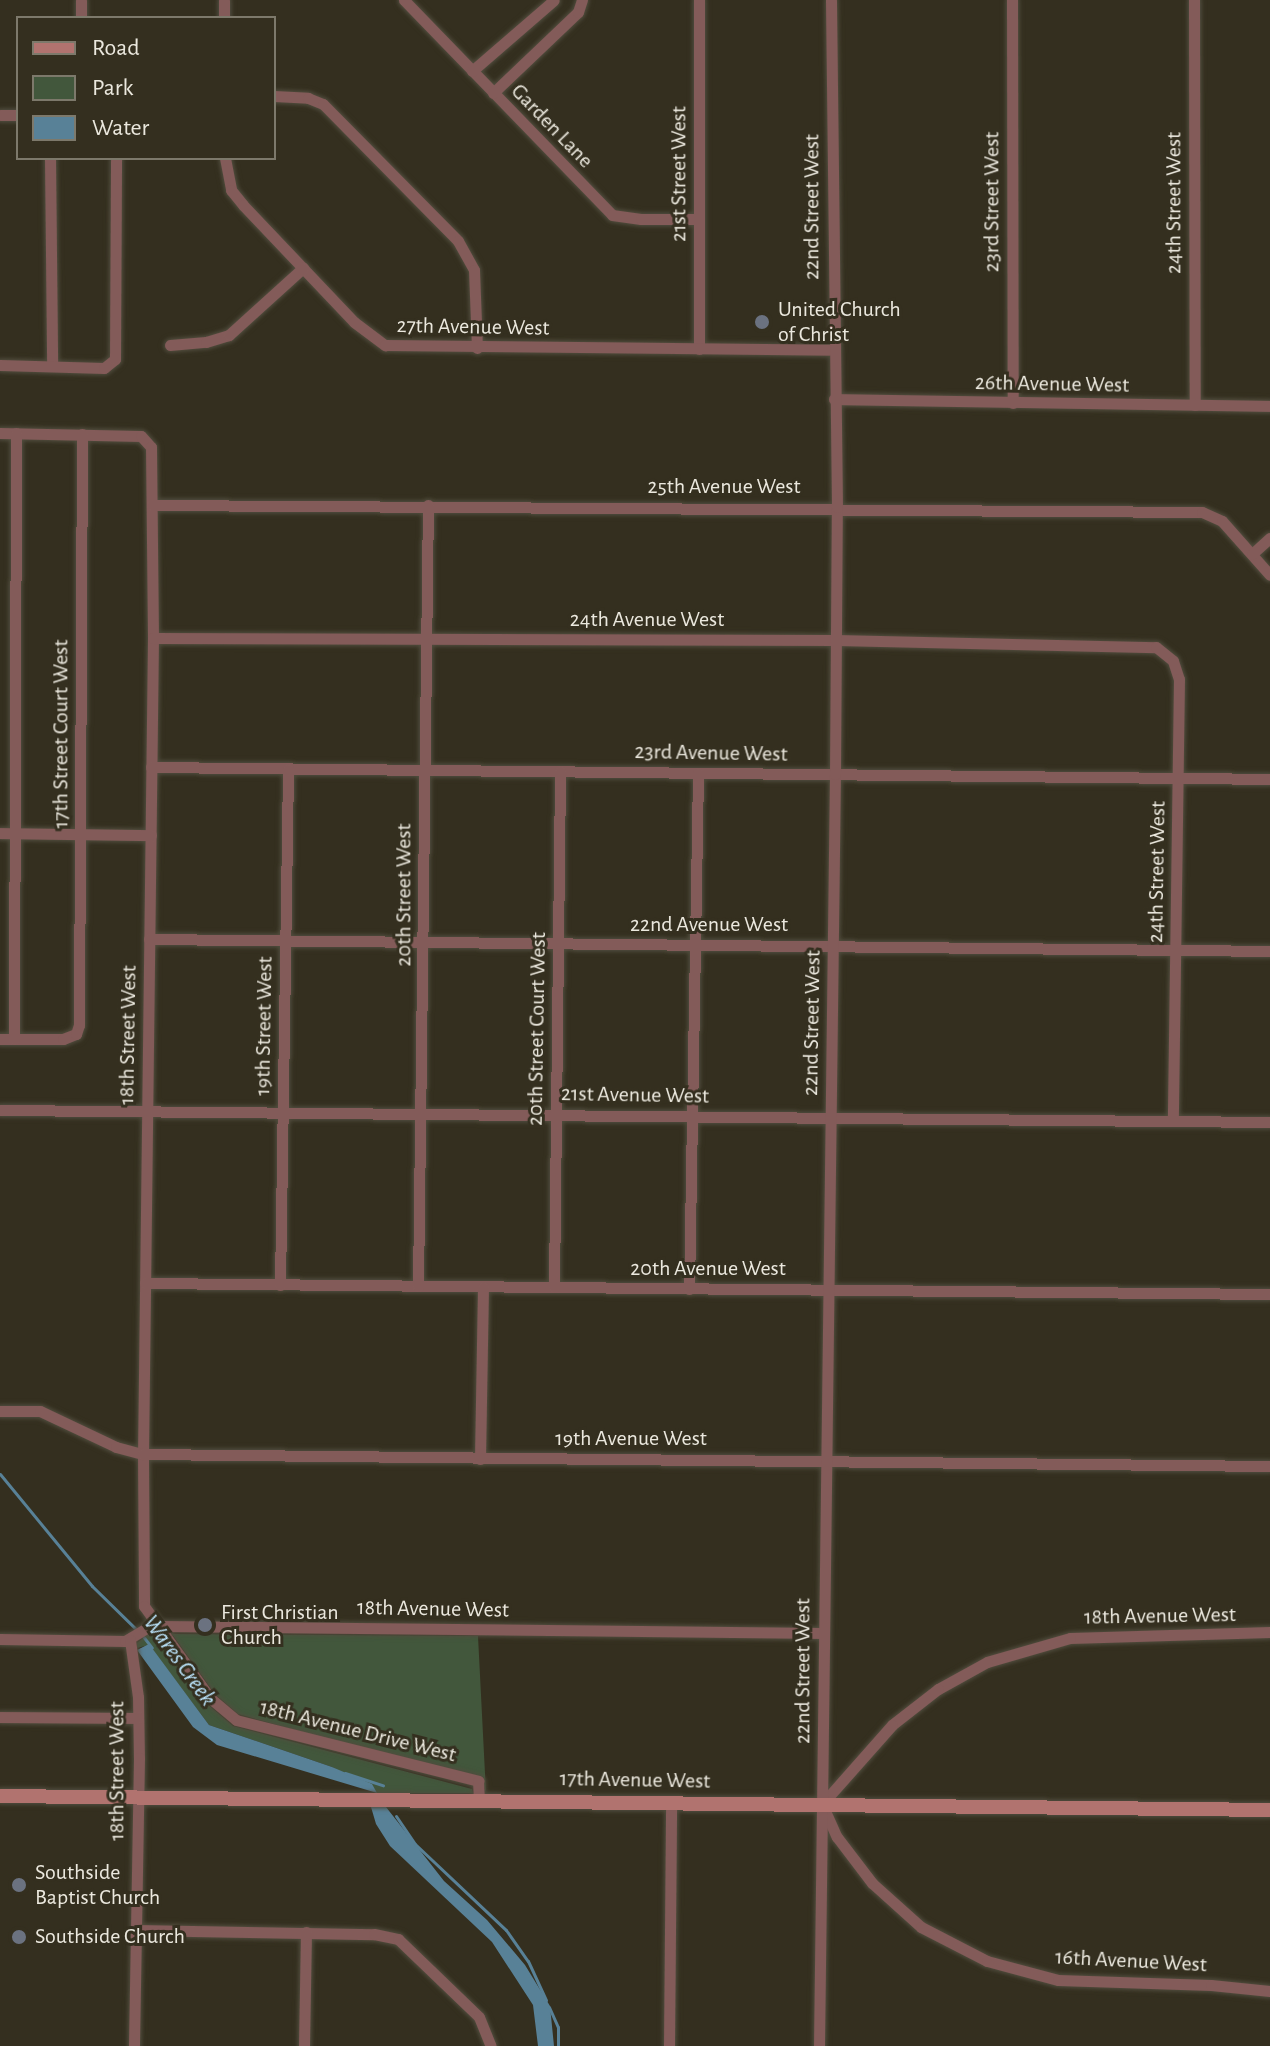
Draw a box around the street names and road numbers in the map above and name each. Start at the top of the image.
street label: Garden Lane [505,78,599,174]
street label: 21st Street West [666,106,692,242]
street label: 23rd Street West [979,132,1005,272]
street label: 24th Street West [1161,132,1187,274]
street label: 22nd Street West [799,134,825,280]
street label: 27th Avenue West [396,312,550,342]
street label: 26th Avenue West [975,369,1129,399]
street label: 25th Avenue West [647,474,801,500]
street label: 24th Avenue West [570,607,724,633]
street label: 17th Street Court West [48,640,74,828]
street label: 23rd Avenue West [634,738,788,768]
street label: 24th Street West [1143,801,1171,943]
street label: 20th Street West [391,823,417,967]
street label: 22nd Avenue West [630,912,788,938]
street label: 20th Street Court West [522,932,552,1126]
street label: 22nd Street West [798,950,826,1096]
street label: 19th Street West [250,956,278,1096]
street label: 18th Street West [114,965,142,1105]
street label: 21st Avenue West [561,1081,709,1109]
street label: 20th Avenue West [630,1256,786,1282]
street label: 19th Avenue West [555,1426,707,1452]
street label: 18th Avenue West [357,1594,509,1624]
street label: 22nd Street West [790,1598,816,1744]
street label: 18th Avenue West [1084,1601,1236,1631]
street label: 18th Avenue Drive West [257,1694,459,1768]
street label: 18th Street West [104,1701,130,1841]
street label: 17th Avenue West [559,1765,711,1795]
street label: 16th Avenue West [1055,1944,1207,1978]

